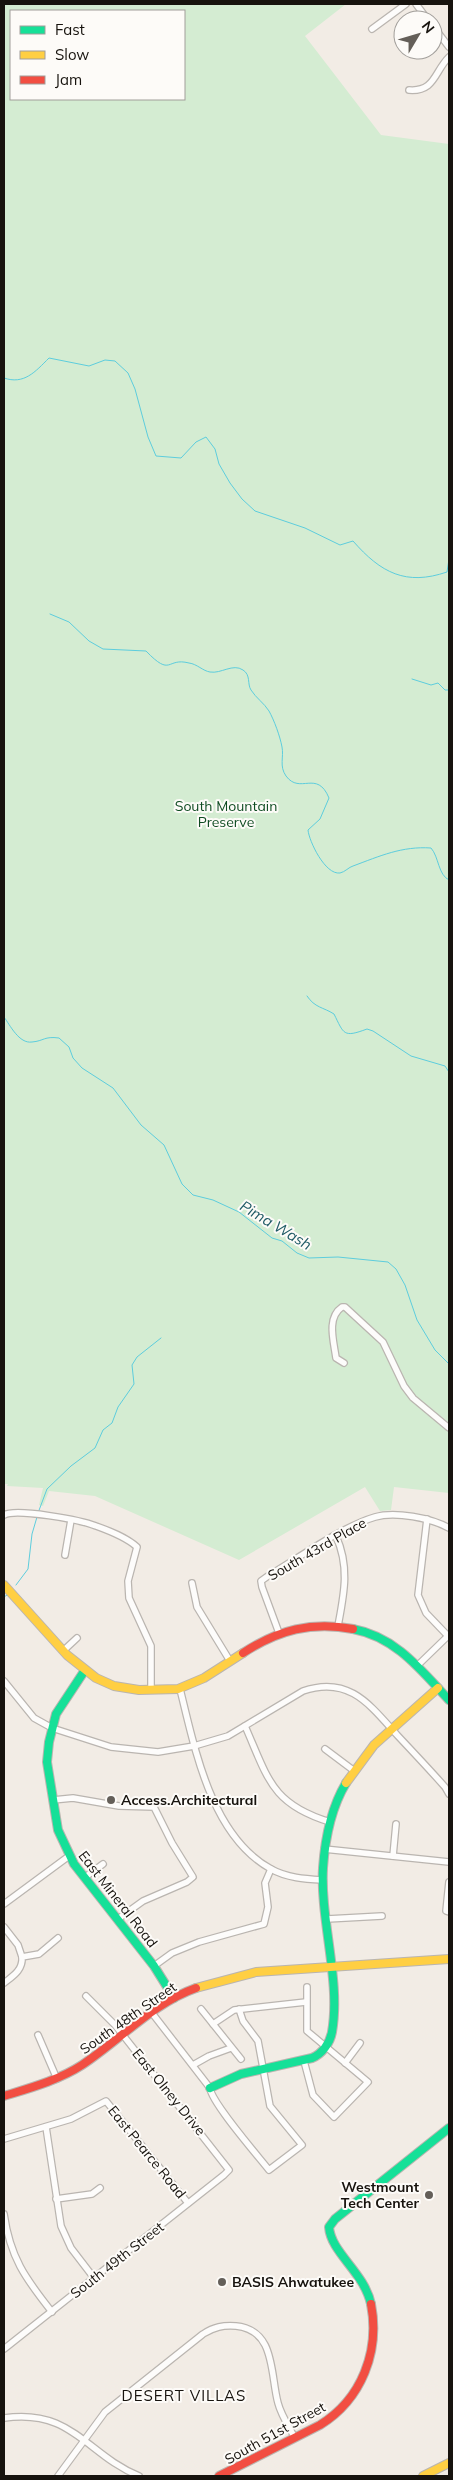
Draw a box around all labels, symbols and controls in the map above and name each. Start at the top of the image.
legend [10,10,185,100]
north arrow [393,10,443,60]
text: N [418,17,439,37]
text: Fast [55,20,85,39]
text: Slow [55,45,89,64]
text: Jam [55,70,82,89]
park label: South Mountain Preserve [175,797,277,831]
water label: Pima Wash [237,1196,316,1254]
street label: South 43rd Place [265,1514,369,1584]
place label: Access.Architectural [121,1791,257,1809]
marker: Access.Architectural [105,1794,117,1806]
street label: East Mineral Road [75,1847,161,1951]
street label: South 48th Street [76,1978,180,2058]
street label: East Olney Drive [128,2045,210,2139]
street label: East Pearce Road [104,2102,190,2202]
place label: Westmount Tech Center [341,2178,420,2212]
marker: Westmount Tech Center [423,2189,435,2201]
street label: South 49th Street [67,2218,167,2302]
place label: BASIS Ahwatukee [232,2273,355,2291]
marker: BASIS Ahwatukee [216,2276,228,2288]
district label: DESERT VILLAS [122,2386,246,2405]
street label: South 51st Street [221,2398,329,2468]

